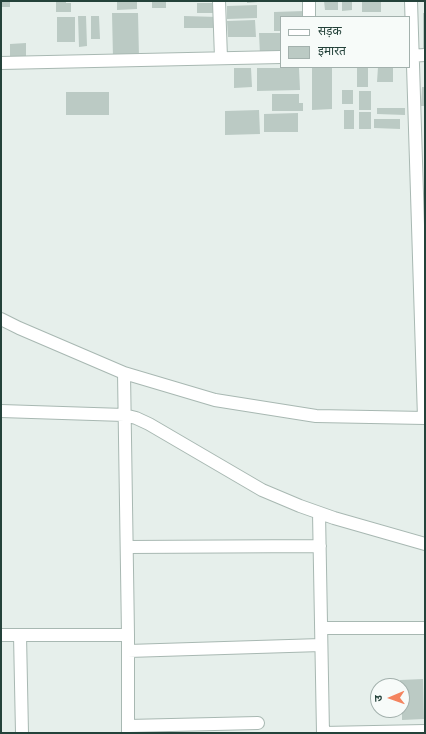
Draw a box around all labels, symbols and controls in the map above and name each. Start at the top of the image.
legend [280,16,410,68]
text: सड़क [318,24,342,39]
text: इमारत [318,44,346,59]
north arrow [370,678,410,718]
text: उ [372,695,385,702]

